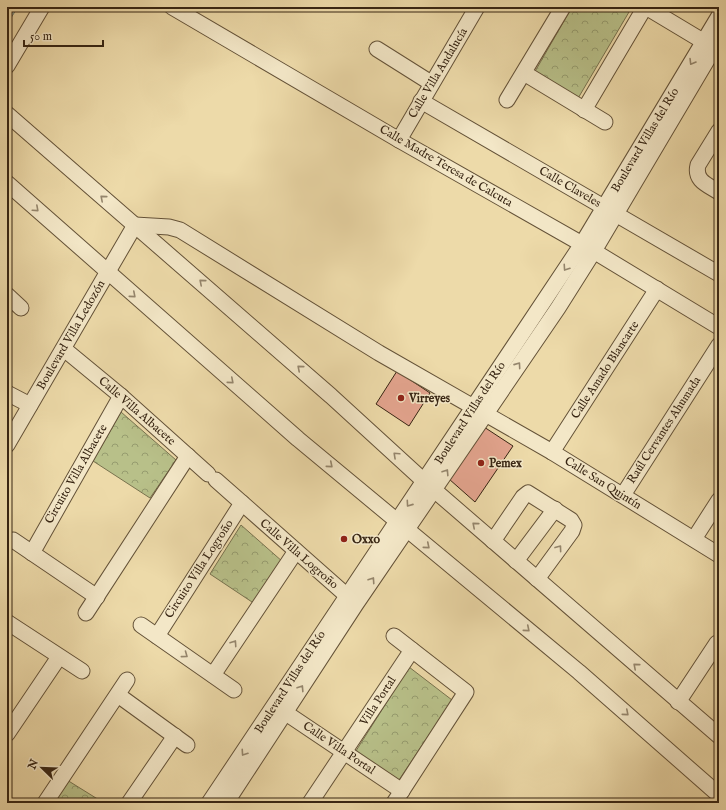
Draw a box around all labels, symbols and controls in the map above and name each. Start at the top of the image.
scale bar [24,22,103,48]
street label: Calle Villa Andalucía [405,24,471,121]
text: 50 m [30,29,52,44]
one-way arrow [689,58,697,65]
street label: Boulevard Villas del Río [608,85,682,195]
street label: Calle Madre Teresa de Calcuta [377,122,516,211]
street label: Calle Claveles [536,163,604,211]
one-way arrow [101,195,108,202]
one-way arrow [31,204,39,211]
one-way arrow [563,264,571,271]
street label: Boulevard Villa Ledozón [33,277,109,392]
one-way arrow [199,280,206,287]
one-way arrow [129,290,136,297]
street label: Calle Amado Blancarte [568,318,642,422]
street label: Boulevard Villas del Río [431,358,509,467]
one-way arrow [513,362,520,369]
one-way arrow [297,366,304,373]
street label: Calle Villa Albacete [95,373,179,449]
street label: Raúl Cervantes Ahumada [624,373,705,486]
one-way arrow [226,376,234,383]
place label: Virreyes [408,391,451,407]
marker: Virreyes [396,393,406,403]
street label: Circuito Villa Albacete [41,421,111,527]
one-way arrow [393,453,401,460]
street label: Calle San Quintín [562,453,645,513]
place label: Pemex [489,456,522,471]
marker: Pemex [476,458,486,468]
one-way arrow [325,461,332,468]
one-way arrow [441,470,448,477]
one-way arrow [407,500,414,507]
street label: Circuito Villa Logroño [161,516,237,621]
street label: Calle Villa Logroño [257,516,342,593]
one-way arrow [472,522,480,530]
place label: Oxxo [352,532,380,547]
marker: Oxxo [339,534,349,544]
one-way arrow [422,541,430,548]
one-way arrow [555,545,562,552]
one-way arrow [367,577,374,584]
one-way arrow [522,624,530,631]
street label: Boulevard Villas del Río [251,627,329,736]
one-way arrow [229,640,237,647]
one-way arrow [180,651,187,658]
one-way arrow [633,663,641,670]
street label: Villa Portal [356,673,400,729]
one-way arrow [296,685,303,692]
one-way arrow [621,709,629,716]
street label: Calle Villa Portal [300,718,379,778]
north arrow [22,748,62,788]
one-way arrow [241,748,248,755]
text: N [25,757,42,773]

